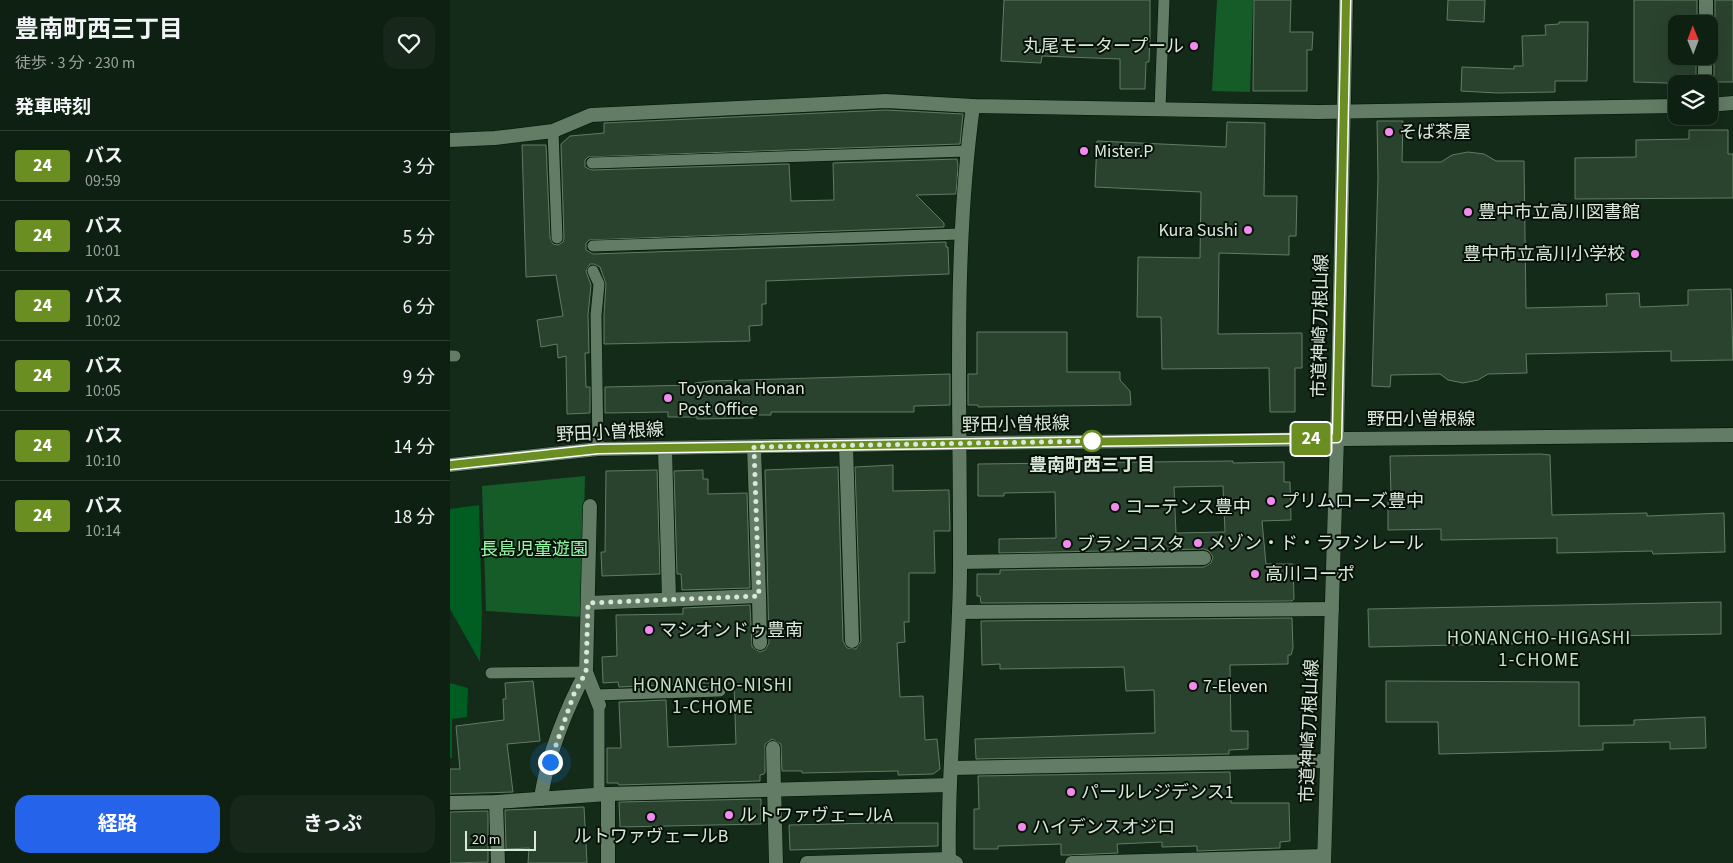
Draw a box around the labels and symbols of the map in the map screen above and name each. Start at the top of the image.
north arrow [1668,15,1718,65]
place label: 丸尾モータープール [1023,34,1184,59]
marker: 丸尾モータープール [1188,40,1200,52]
place label: そば茶屋 [1399,120,1471,145]
marker: そば茶屋 [1383,126,1395,138]
place label: Mister.P [1094,139,1153,164]
marker: Mister.P [1078,145,1090,157]
place label: 豊中市立高川図書館 [1478,200,1640,225]
marker: 豊中市立高川図書館 [1462,206,1474,218]
place label: Kura Sushi [1158,218,1238,243]
marker: Kura Sushi [1242,224,1254,236]
place label: 豊中市立高川小学校 [1463,242,1625,267]
marker: 豊中市立高川小学校 [1629,248,1641,260]
street label: 市道神崎刀根山線 [1307,254,1334,398]
place label: Toyonaka Honan Post Office [678,376,805,422]
marker: Toyonaka Honan Post Office [662,392,674,404]
street label: 野田小曽根線 [1367,407,1475,432]
street label: 野田小曽根線 [962,411,1070,438]
street label: 野田小曽根線 [555,417,665,448]
line badge: 24 [1288,423,1334,455]
marker: 豊南町西三丁目 [1081,430,1103,452]
place label: 豊南町西三丁目 [1029,453,1155,478]
place label: プリムローズ豊中 [1281,489,1424,514]
place label: コーテンス豊中 [1125,495,1251,520]
marker: プリムローズ豊中 [1265,495,1277,507]
marker: コーテンス豊中 [1109,501,1121,513]
place label: メゾン・ド・ラフシレール [1208,531,1424,556]
place label: ブランコスタ [1077,532,1185,557]
park label: 長島児童遊園 [480,537,588,562]
marker: メゾン・ド・ラフシレール [1192,537,1204,549]
marker: ブランコスタ [1061,538,1073,550]
place label: 高川コーポ [1265,562,1355,587]
marker: 高川コーポ [1249,568,1261,580]
place label: マシオンドゥ豊南 [659,618,803,643]
marker: マシオンドゥ豊南 [643,624,655,636]
district label: HONANCHO-HIGASHI 1-CHOME [1447,625,1631,674]
street label: 市道神崎刀根山線 [1294,659,1325,803]
district label: HONANCHO-NISHI 1-CHOME [633,672,793,721]
place label: 7-Eleven [1203,674,1268,699]
marker: 7-Eleven [1187,680,1199,692]
your location [538,750,563,775]
place label: パールレジデンス1 [1081,780,1234,805]
marker: パールレジデンス1 [1065,786,1077,798]
place label: ルトワァヴェールA [739,803,893,828]
marker: ルトワァヴェールA [723,809,735,821]
marker: ルトワァヴェールB [645,811,657,823]
place label: ハイデンスオジロ [1032,815,1175,840]
marker: ハイデンスオジロ [1016,821,1028,833]
place label: ルトワァヴェールB [574,824,728,849]
scale bar [465,828,536,851]

